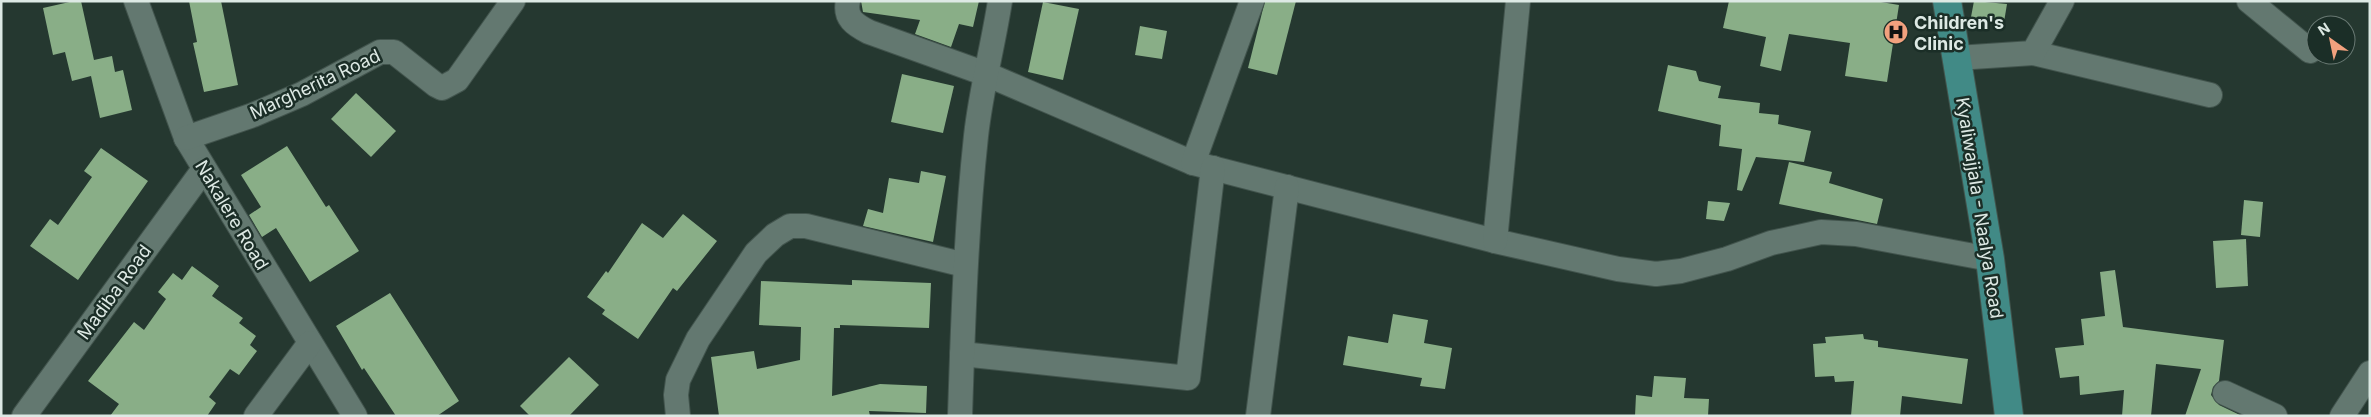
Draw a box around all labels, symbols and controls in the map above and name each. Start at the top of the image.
place label: Children's Clinic [1914,12,2004,54]
north arrow [2306,15,2356,65]
hospital icon: Children's Clinic [1883,19,1909,45]
text: N [2315,19,2333,39]
street label: Margherita Road [247,45,383,123]
street label: Kyaliwajjala - Naalya Road [1952,96,2008,320]
street label: Nakalere Road [191,156,273,274]
street label: Madiba Road [73,241,155,343]

